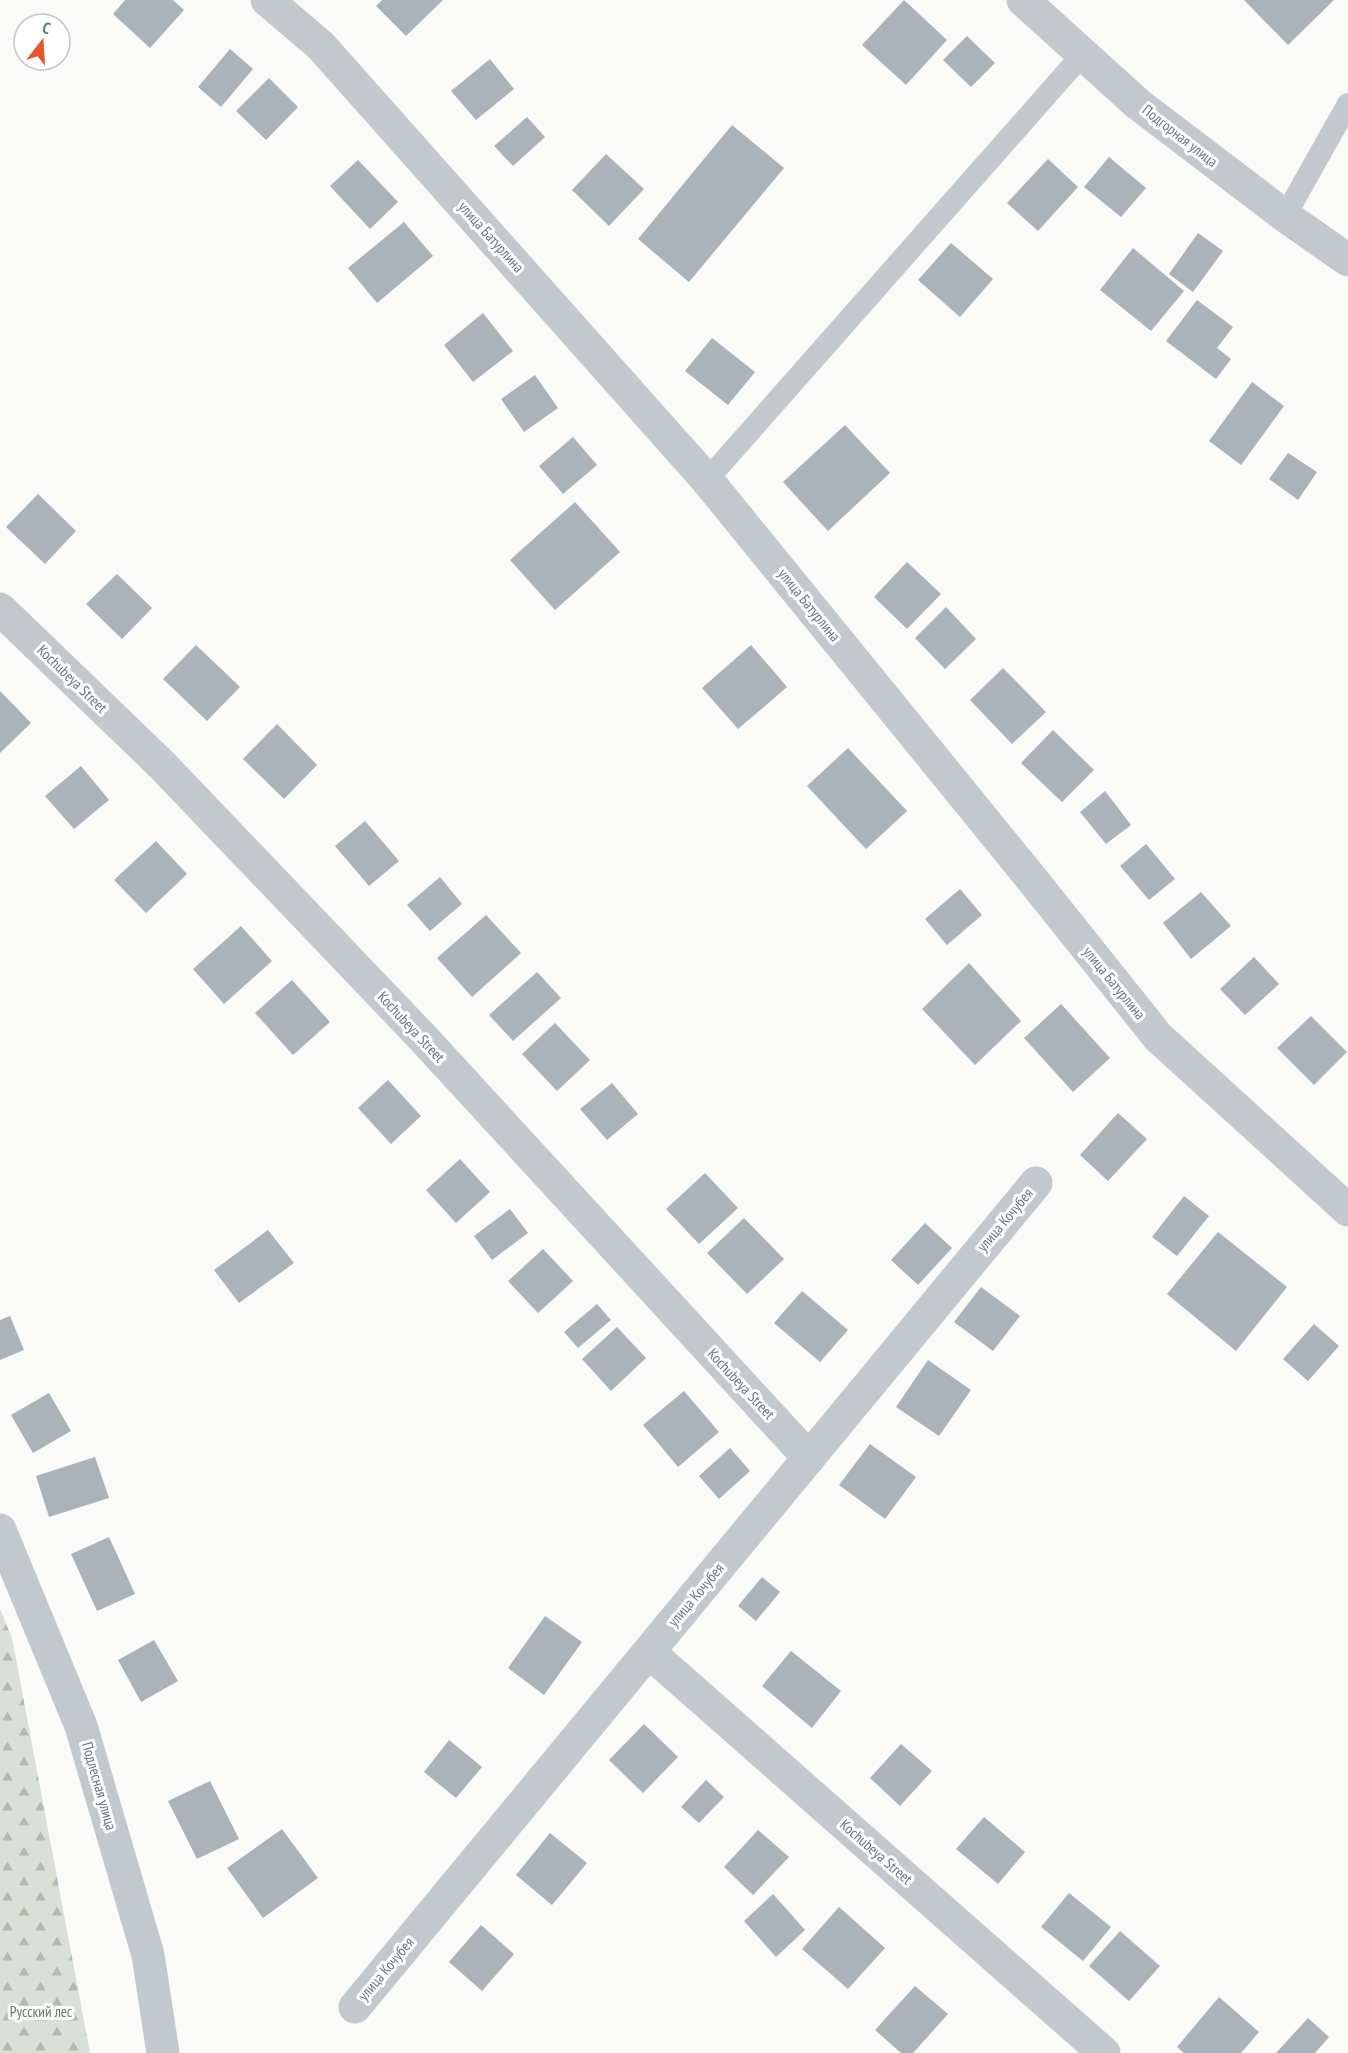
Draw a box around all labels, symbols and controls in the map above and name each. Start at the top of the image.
north arrow [12,12,72,72]
text: С [40,17,53,38]
street label: Подгорная улица [1139,100,1222,171]
street label: улица Батурлина [455,197,528,276]
street label: улица Батурлина [774,564,845,645]
street label: Kochubeya Street [33,641,111,717]
street label: улица Батурлина [1079,942,1150,1023]
street label: Kochubeya Street [374,987,449,1066]
street label: улица Кочубея [973,1184,1037,1255]
street label: Kochubeya Street [704,1344,779,1423]
street label: улица Кочубея [664,1559,728,1630]
street label: Подлесная улица [78,1740,121,1832]
street label: Kochubeya Street [836,1815,917,1888]
street label: улица Кочубея [354,1933,418,2004]
park label: Русский лес [10,2002,73,2021]

